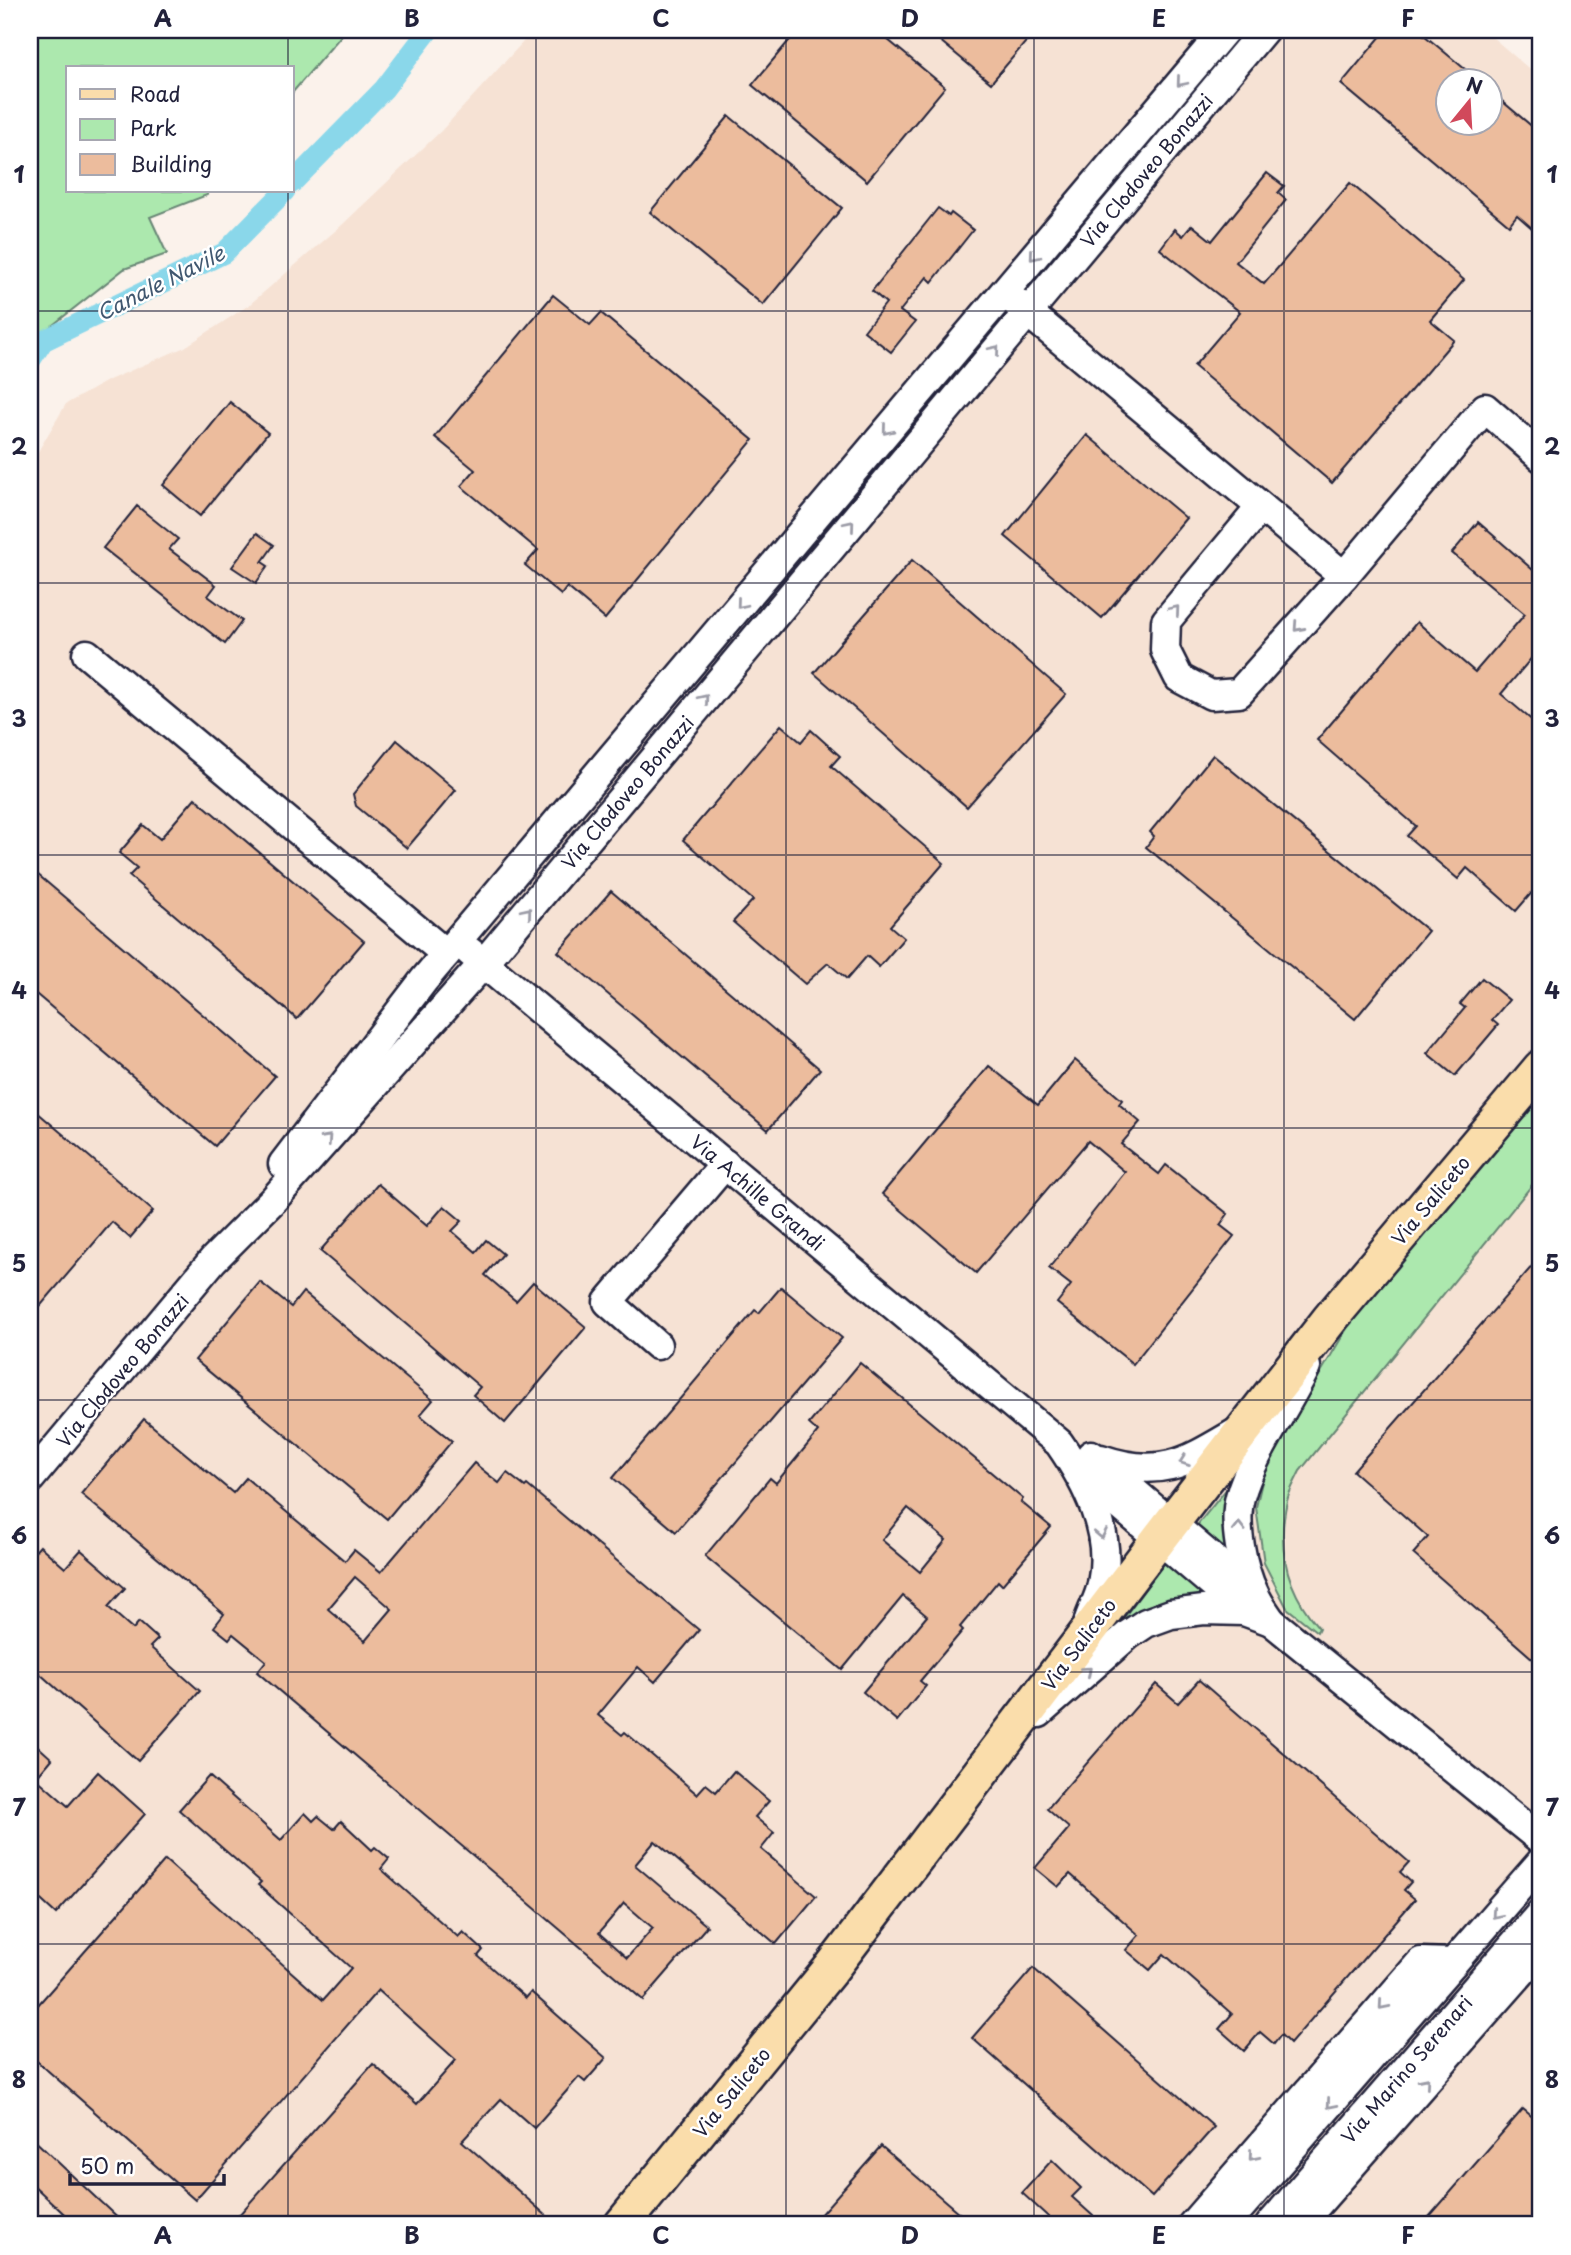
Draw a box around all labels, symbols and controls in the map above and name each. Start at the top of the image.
text: A [154,0,172,35]
text: B [404,0,420,35]
text: C [652,0,670,35]
text: D [901,0,919,35]
text: E [1152,0,1166,35]
text: F [1401,0,1415,35]
legend [66,66,294,192]
north arrow [1434,66,1504,136]
text: N [1463,69,1486,101]
one-way arrow [1176,74,1189,87]
text: Road [130,77,181,109]
street label: Via Clodoveo Bonazzi [1073,87,1219,253]
text: Park [130,111,177,143]
text: Building [130,147,212,179]
text: 1 [14,156,25,191]
text: 1 [1547,156,1558,191]
water label: Canale Navile [90,235,231,328]
one-way arrow [1030,248,1042,261]
one-way arrow [987,345,999,358]
one-way arrow [883,422,895,435]
text: 2 [11,428,27,463]
text: 2 [1544,428,1560,463]
one-way arrow [841,520,854,532]
one-way arrow [737,596,749,609]
one-way arrow [1167,605,1180,617]
one-way arrow [1294,618,1306,631]
one-way arrow [696,695,708,708]
text: 3 [11,700,27,735]
text: 3 [1544,700,1560,735]
street label: Via Clodoveo Bonazzi [554,709,700,875]
one-way arrow [519,907,531,920]
text: 4 [11,972,27,1007]
text: 4 [1544,972,1560,1007]
street label: Via Achille Grandi [685,1127,831,1257]
one-way arrow [319,1134,331,1147]
street label: Via Saliceto [1384,1149,1476,1251]
text: 5 [12,1245,26,1280]
text: 5 [1545,1245,1559,1280]
street label: Via Clodoveo Bonazzi [49,1287,195,1453]
one-way arrow [1178,1452,1190,1466]
text: 6 [11,1517,27,1552]
text: 6 [1544,1517,1560,1552]
one-way arrow [1231,1521,1247,1531]
one-way arrow [1092,1528,1107,1540]
street label: Via Saliceto [1034,1592,1122,1696]
one-way arrow [1079,1666,1092,1679]
text: 7 [12,1789,26,1824]
text: 7 [1545,1789,1559,1824]
one-way arrow [1492,1905,1504,1918]
street label: Via Marino Serenari [1334,1989,1478,2149]
one-way arrow [1379,1997,1391,2010]
street label: Via Saliceto [686,2041,776,2143]
text: 8 [12,2061,26,2096]
text: 8 [1545,2061,1559,2096]
one-way arrow [1417,2077,1429,2090]
one-way arrow [1327,2095,1339,2108]
scale bar [70,2143,224,2187]
one-way arrow [1249,2147,1261,2160]
text: 50 m [80,2149,134,2181]
text: A [154,2217,172,2252]
text: B [404,2217,420,2252]
text: C [652,2217,670,2252]
text: D [901,2217,919,2252]
text: E [1152,2217,1166,2252]
text: F [1401,2217,1415,2252]

